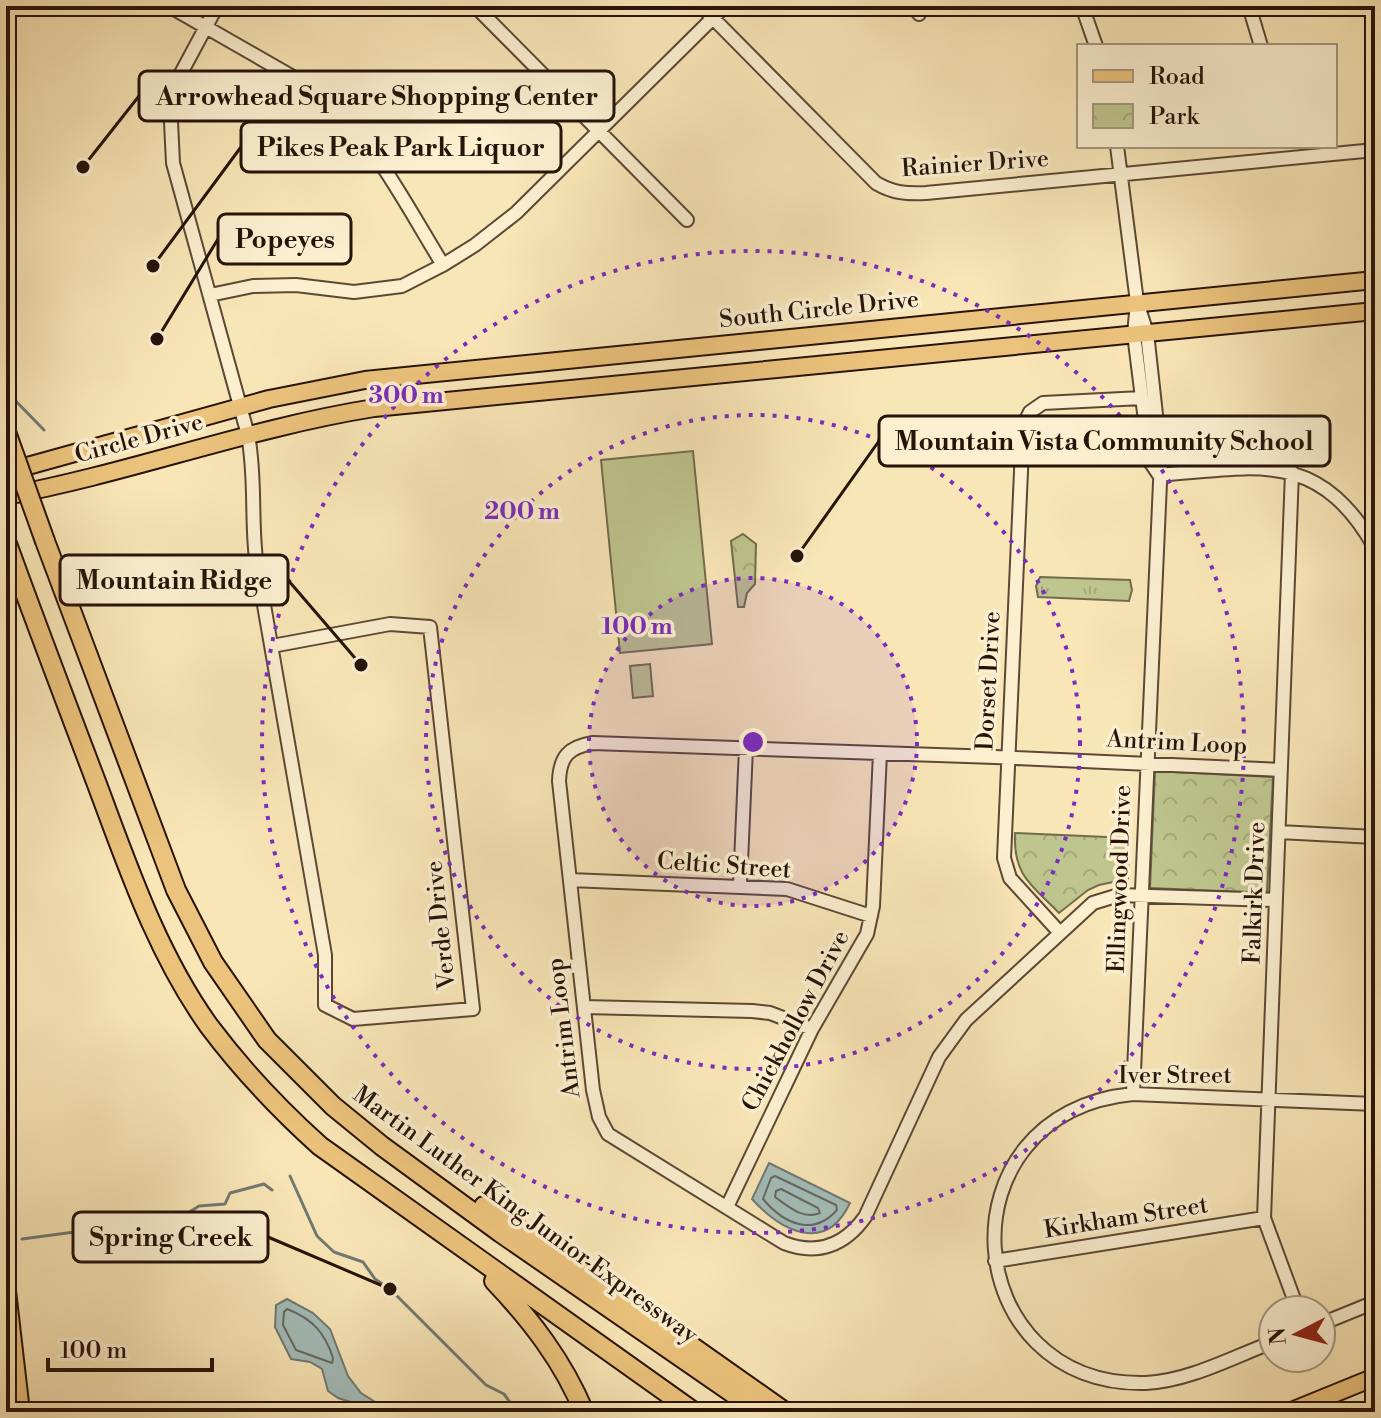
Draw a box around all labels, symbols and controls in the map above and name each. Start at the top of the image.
legend [1077,44,1337,148]
text: Road [1149,62,1205,92]
callout: Arrowhead Square Shopping Center [139,71,614,121]
text: Arrowhead Square Shopping Center [155,81,598,113]
text: Park [1149,102,1200,132]
callout: Pikes Peak Park Liquor [241,122,561,172]
text: Pikes Peak Park Liquor [257,132,545,164]
street label: Rainier Drive [900,144,1050,184]
callout: Popeyes [218,214,351,264]
text: Popeyes [235,224,335,256]
street label: South Circle Drive [718,285,920,335]
text: 300 m [368,381,444,411]
street label: Circle Drive [72,407,206,471]
callout: Mountain Vista Community School [879,416,1330,466]
text: Mountain Vista Community School [894,426,1314,458]
text: 200 m [484,497,560,527]
callout: Mountain Ridge [60,555,288,605]
text: Mountain Ridge [76,565,272,597]
street label: Dorset Drive [970,610,1008,752]
text: 100 m [601,612,673,642]
street label: Antrim Loop [1105,724,1248,762]
centre of rings [739,728,767,756]
street label: Ellingwood Drive [1102,784,1138,974]
street label: Falkirk Drive [1238,821,1272,965]
street label: Celtic Street [656,846,793,886]
street label: Verde Drive [419,859,463,992]
street label: Chickhollow Drive [736,925,856,1117]
street label: Antrim Loop [541,956,588,1101]
street label: Iver Street [1118,1061,1232,1091]
street label: Martin Luther King Junior Expressway [347,1080,704,1350]
street label: Kirkham Street [1042,1190,1211,1246]
callout: Spring Creek [73,1212,268,1262]
text: Spring Creek [89,1222,254,1254]
north arrow [1257,1294,1337,1374]
scale bar [48,1322,212,1372]
text: N [1264,1325,1293,1346]
text: 100 m [60,1336,127,1366]

